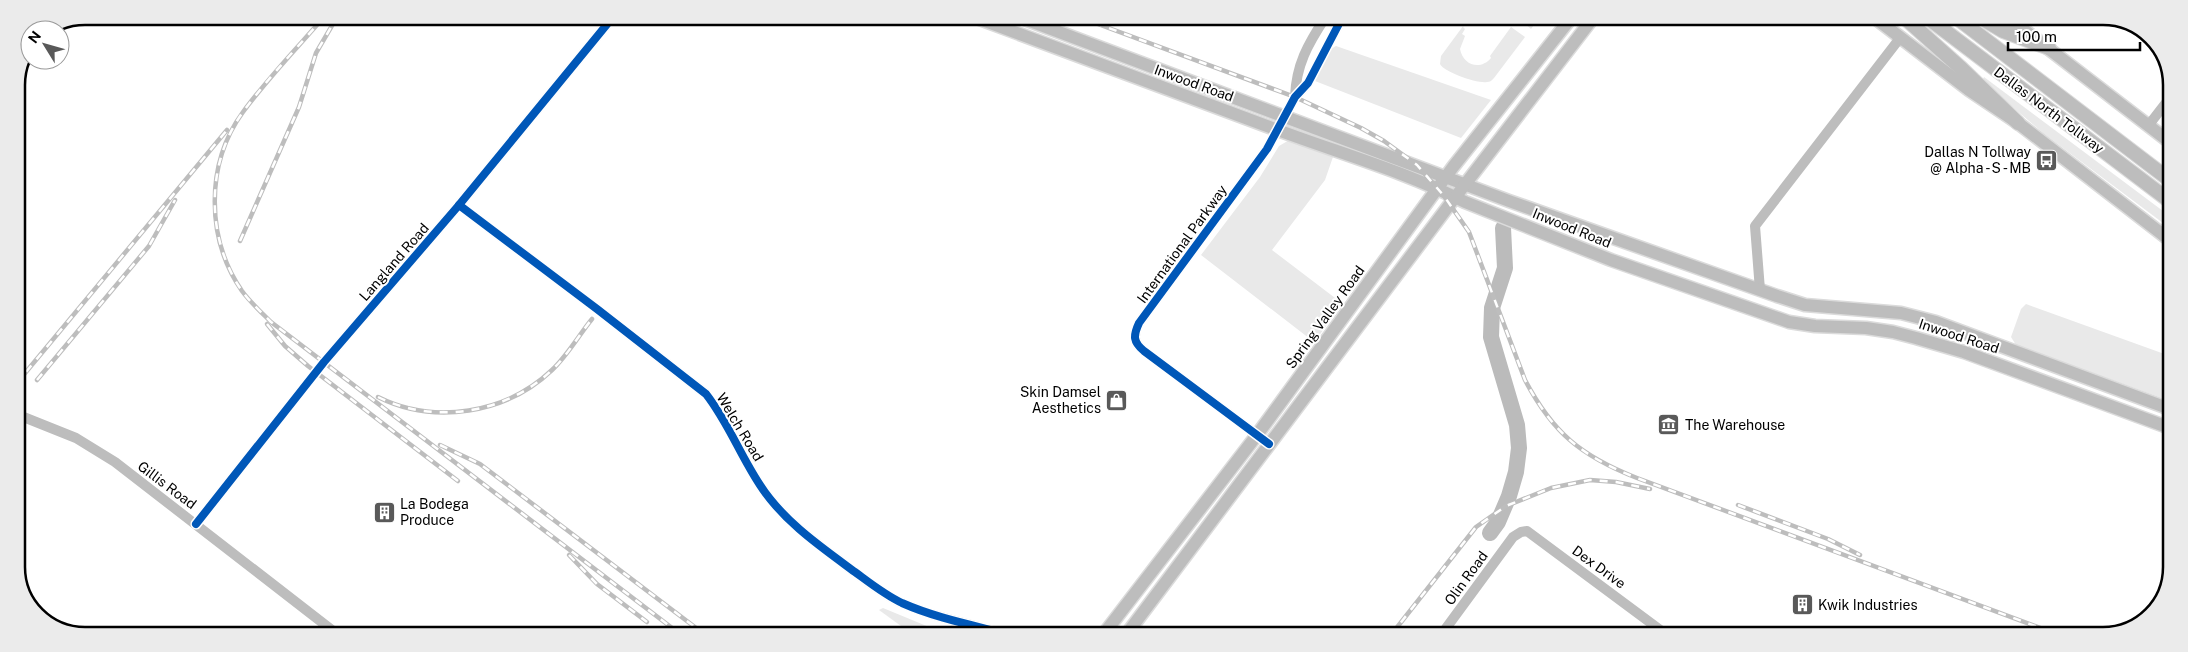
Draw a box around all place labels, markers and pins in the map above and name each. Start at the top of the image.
place label: Dallas N Tollway @ Alpha - S - MB [1924,144,2031,176]
bus stop icon: Dallas N Tollway @ Alpha - S - MB [2035,148,2059,172]
place label: Skin Damsel Aesthetics [1020,384,1101,416]
shop icon: Skin Damsel Aesthetics [1105,388,1129,412]
museum icon: The Warehouse [1657,413,1681,437]
place label: The Warehouse [1685,417,1785,433]
place label: La Bodega Produce [400,496,469,528]
building icon: La Bodega Produce [372,500,396,524]
building icon: Kwik Industries [1790,593,1814,617]
place label: Kwik Industries [1818,597,1918,613]

